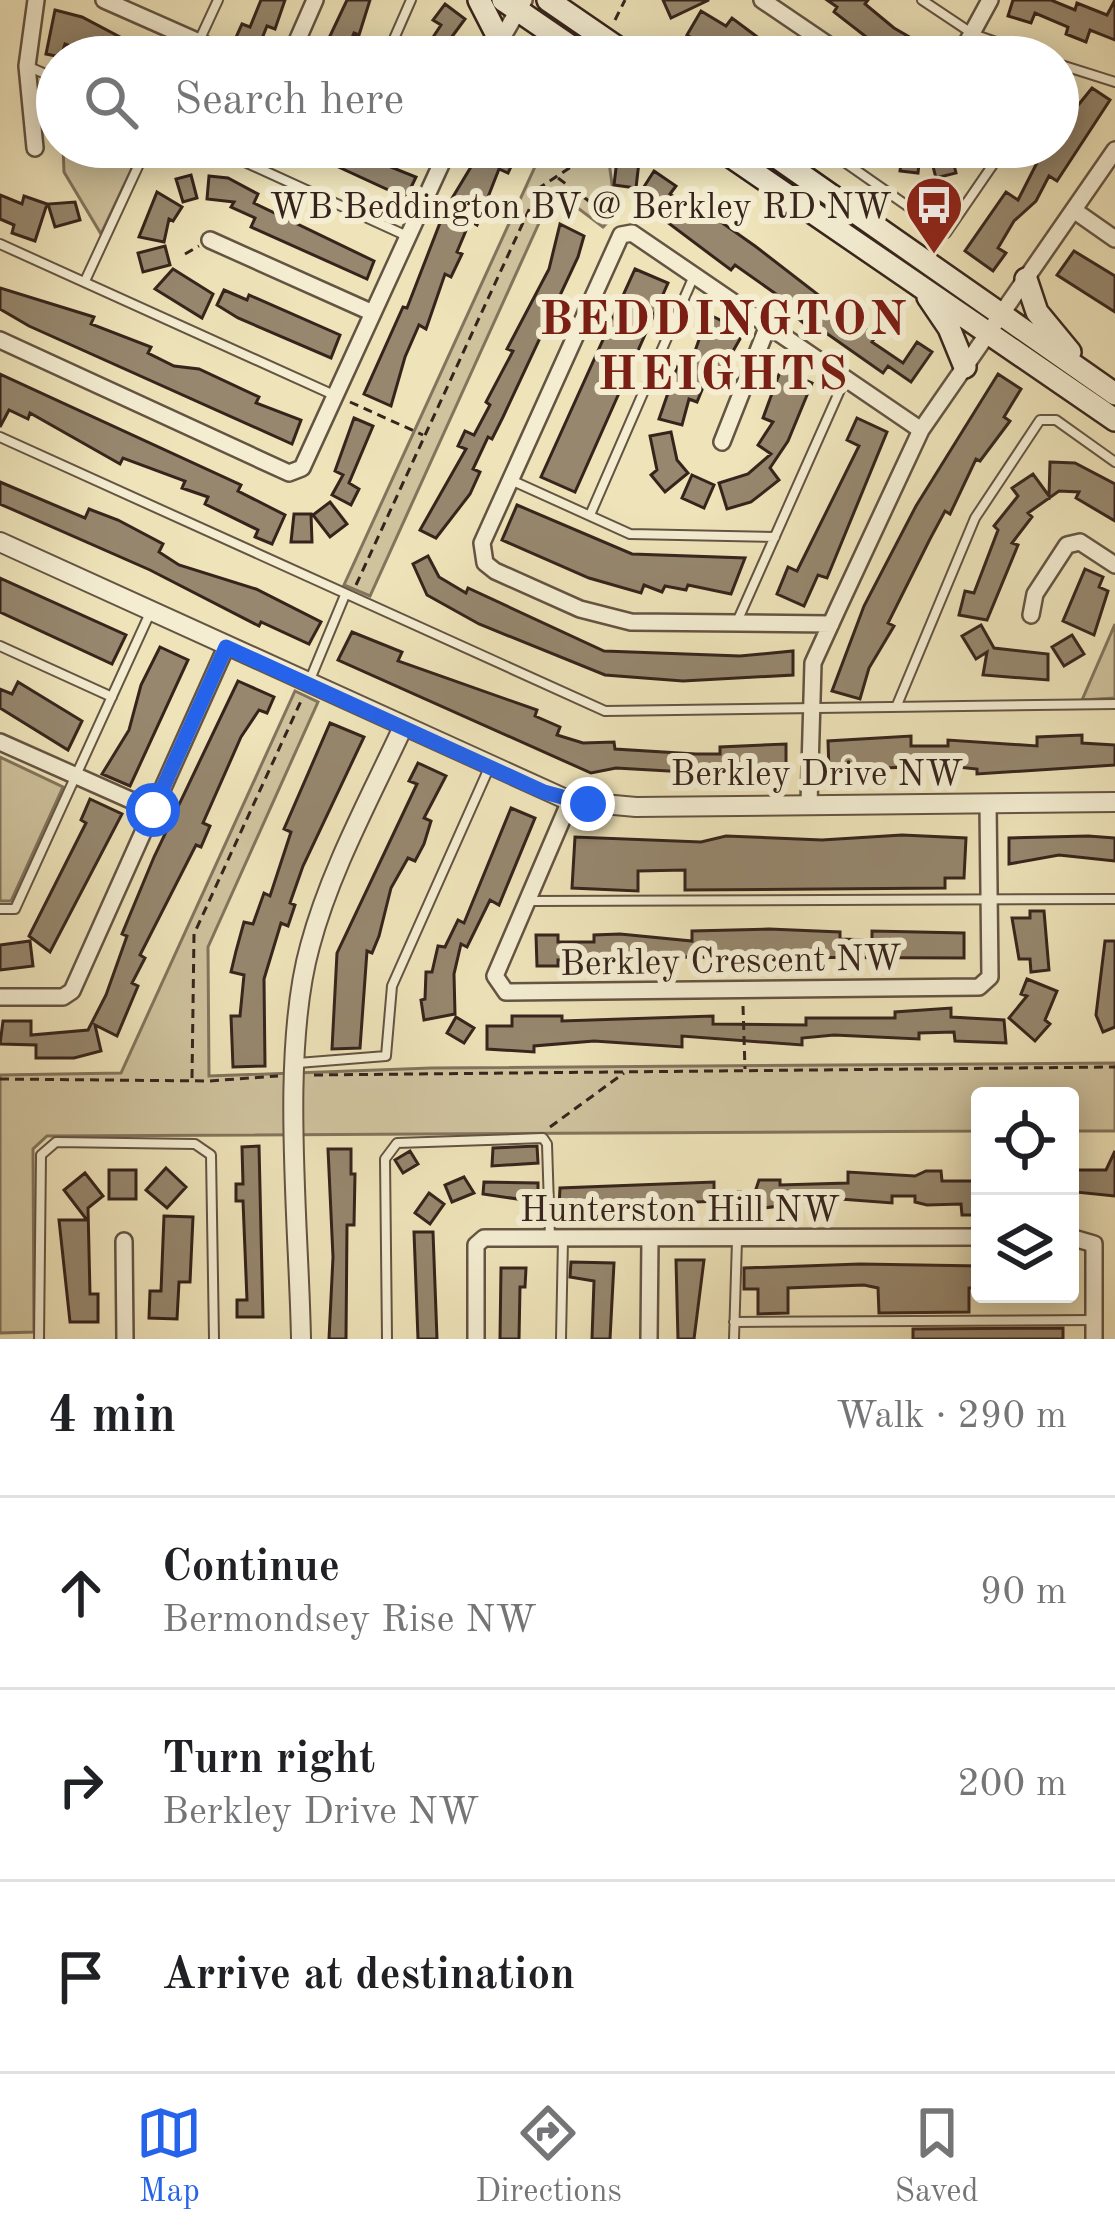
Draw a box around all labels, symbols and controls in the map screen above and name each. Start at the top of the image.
search box [36,36,1079,168]
icon: search [78,69,144,135]
text: Search here [174,79,404,124]
bus stop icon: WB Beddington BV @ Berkley RD NW [903,174,965,256]
place label: WB Beddington BV @ Berkley RD NW [269,191,892,227]
district label: BEDDINGTON HEIGHTS [539,297,909,400]
street label: Berkley Drive NW [670,758,964,794]
route end [561,777,615,831]
route start [126,783,180,837]
street label: Berkley Crescent NW [560,942,902,984]
map controls [971,1087,1079,1303]
button: locate [971,1087,1079,1195]
street label: Hunterston Hill NW [520,1194,840,1230]
button: layers [971,1195,1079,1303]
text: 4 min [48,1392,176,1443]
text: Walk · 290 m [836,1397,1067,1436]
text: Continue [162,1546,340,1591]
icon: ahead [48,1560,114,1626]
text: 90 m [980,1573,1067,1612]
text: Bermondsey Rise NW [162,1601,537,1640]
text: Turn right [162,1738,375,1783]
icon: right [48,1752,114,1818]
text: 200 m [957,1765,1067,1804]
text: Berkley Drive NW [162,1793,479,1832]
icon: arrive [48,1944,114,2010]
text: Arrive at destination [162,1954,575,1999]
tab: Map [136,2100,202,2213]
tab: Directions [475,2100,622,2213]
tab: Saved [895,2100,979,2213]

